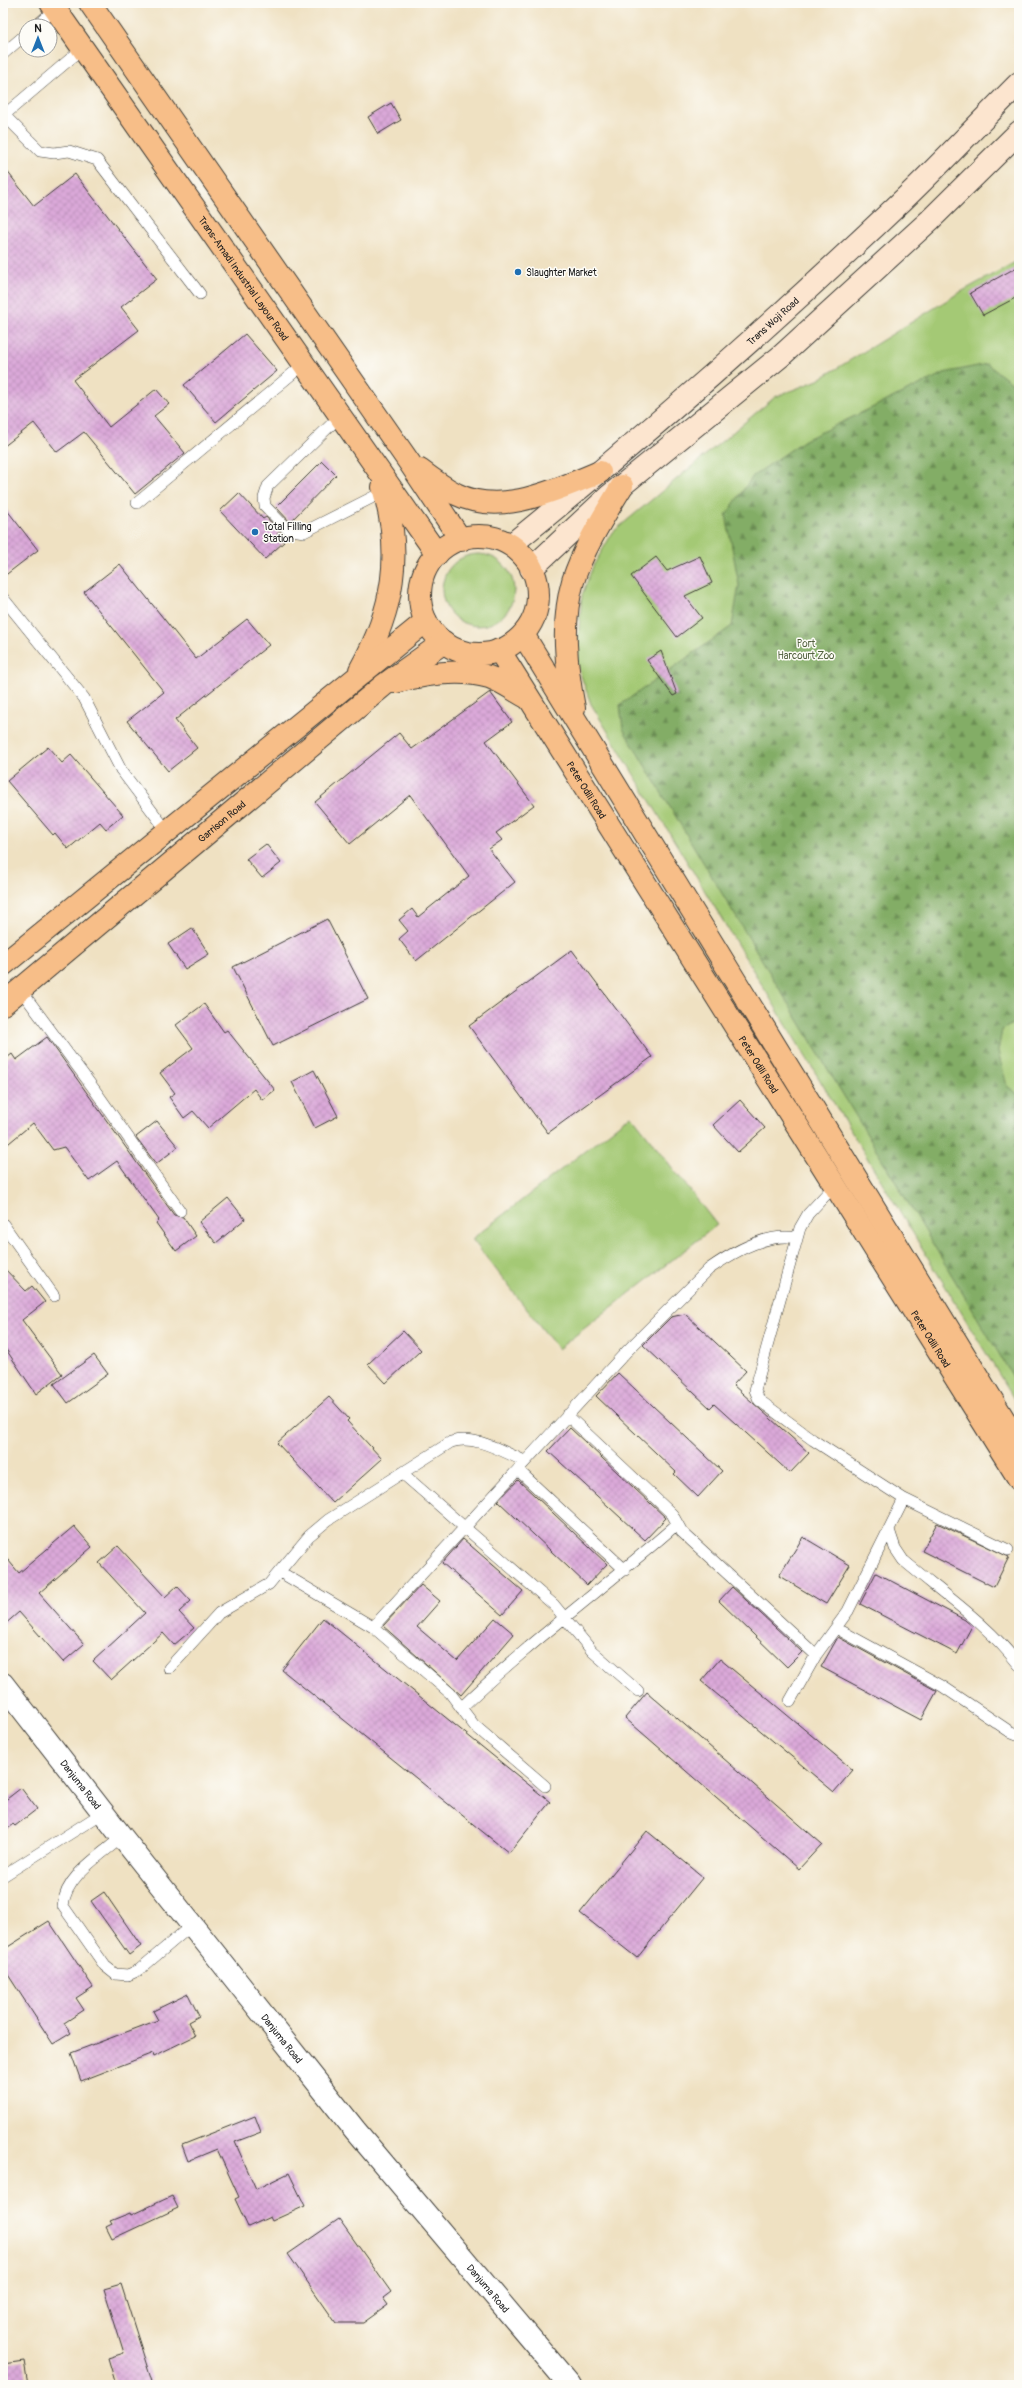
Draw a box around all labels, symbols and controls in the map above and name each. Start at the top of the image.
north arrow [18,18,58,58]
text: N [34,22,42,35]
street label: Trans-Amadi Industrial Layour Road [195,214,291,343]
marker: Slaughter Market [513,267,523,277]
place label: Slaughter Market [526,267,598,279]
street label: Trans Woji Road [745,295,802,348]
place label: Total Filling Station [263,521,312,545]
marker: Total Filling Station [250,527,260,537]
park label: Port Harcourt Zoo [778,638,835,662]
street label: Peter Odili Road [563,759,608,821]
street label: Garrison Road [196,798,249,845]
street label: Peter Odili Road [736,1034,780,1096]
street label: Peter Odili Road [908,1308,953,1370]
street label: Danjuma Road [57,1758,103,1812]
street label: Danjuma Road [258,2012,305,2066]
street label: Danjuma Road [464,2262,511,2315]

